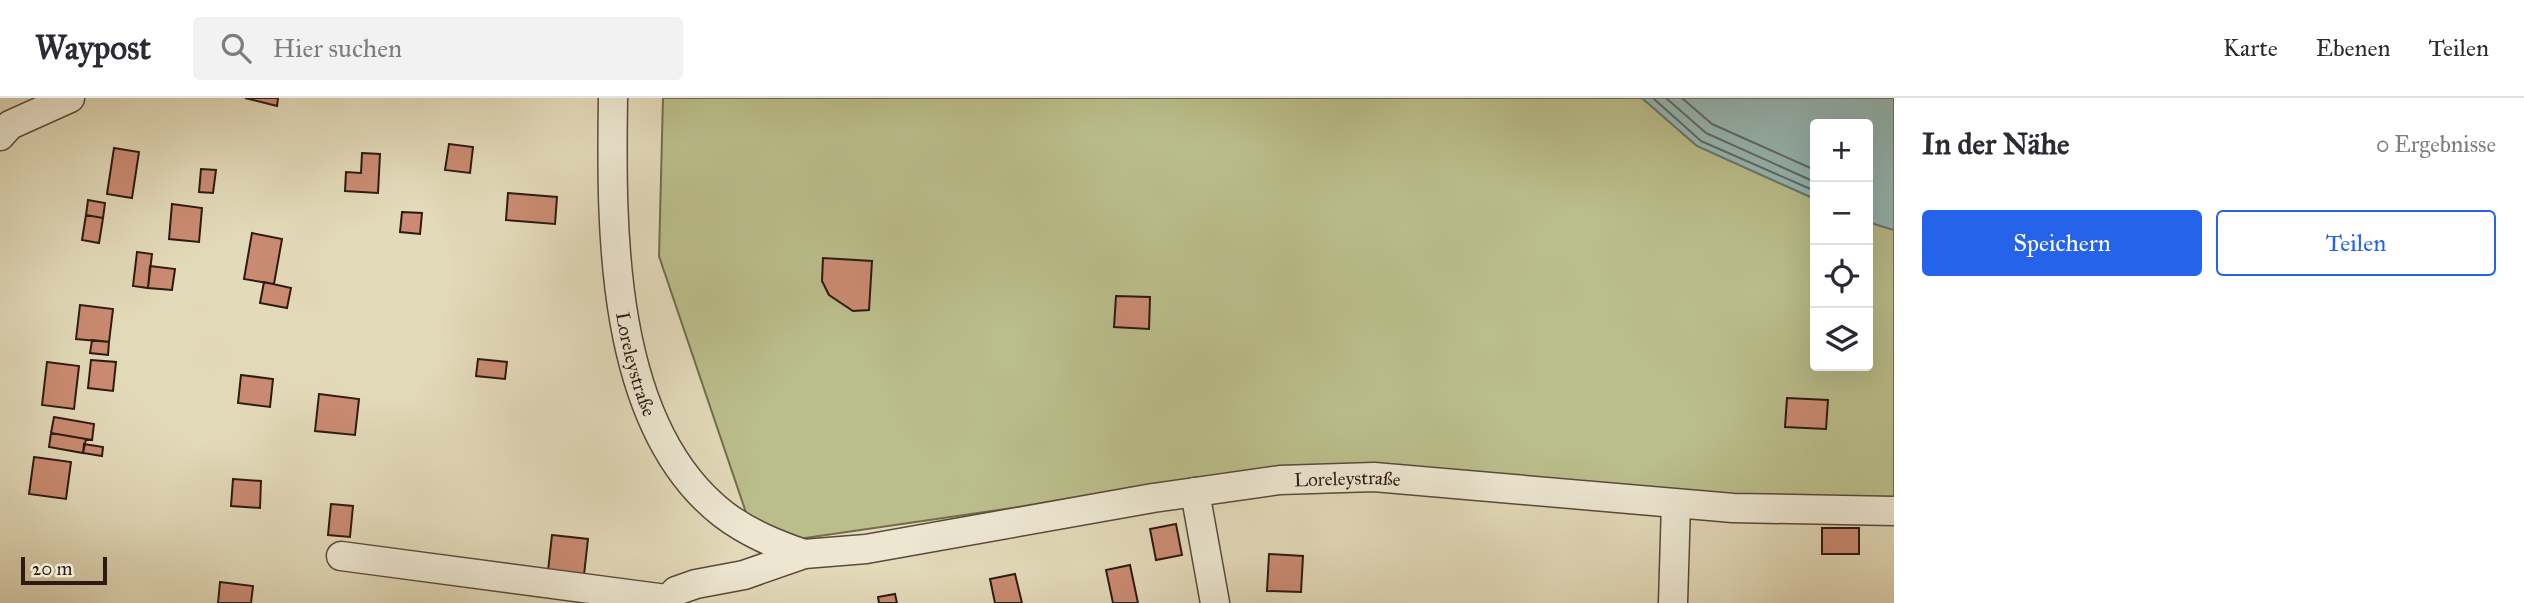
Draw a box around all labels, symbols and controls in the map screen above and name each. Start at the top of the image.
search box [193,17,683,80]
text: Waypost [35,28,151,68]
icon: search [217,29,255,67]
text: Hier suchen [273,32,402,64]
text: Karte [2223,33,2278,63]
text: Ebenen [2316,33,2391,63]
text: Teilen [2429,33,2489,63]
map controls [1810,119,1873,371]
button: + [1810,119,1873,182]
text: In der Nähe [1922,126,2070,162]
text: 0 Ergebnisse [2376,130,2496,158]
button: − [1810,182,1873,245]
button: Speichern [1922,210,2202,276]
button: Teilen [2216,210,2496,276]
button: locate [1810,245,1873,308]
button: layers [1810,308,1873,371]
street label: Loreleystraße [611,310,661,420]
street label: Loreleystraße [1294,465,1402,491]
scale bar [21,554,107,586]
text: 20 m [32,557,73,580]

